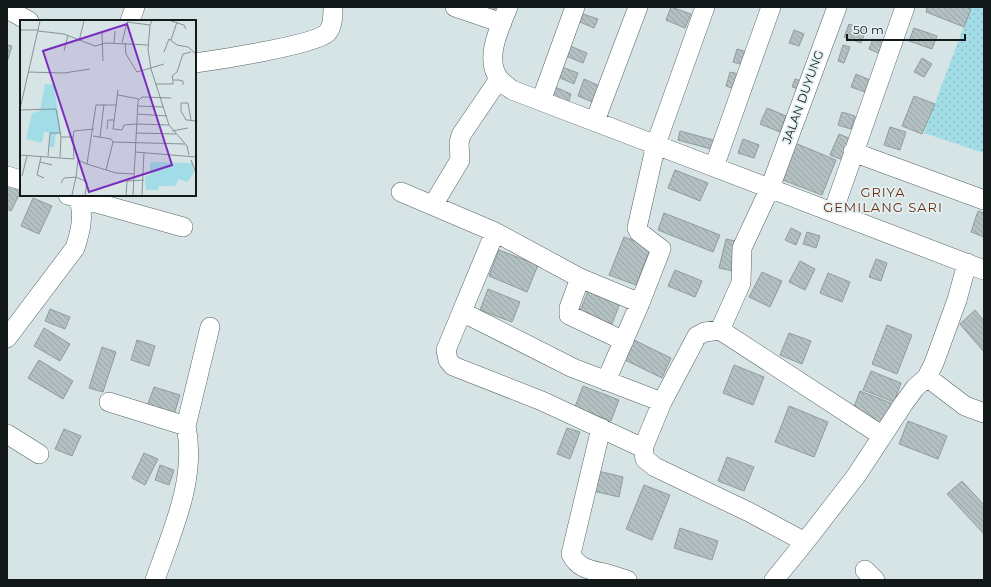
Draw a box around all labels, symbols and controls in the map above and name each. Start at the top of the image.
scale bar [847,16,965,42]
inset map [20,20,196,196]
text: 50 m [853,22,884,37]
street label: JALAN DUYUNG [778,48,826,147]
district label: GRIYA GEMILANG SARI [823,184,943,215]

